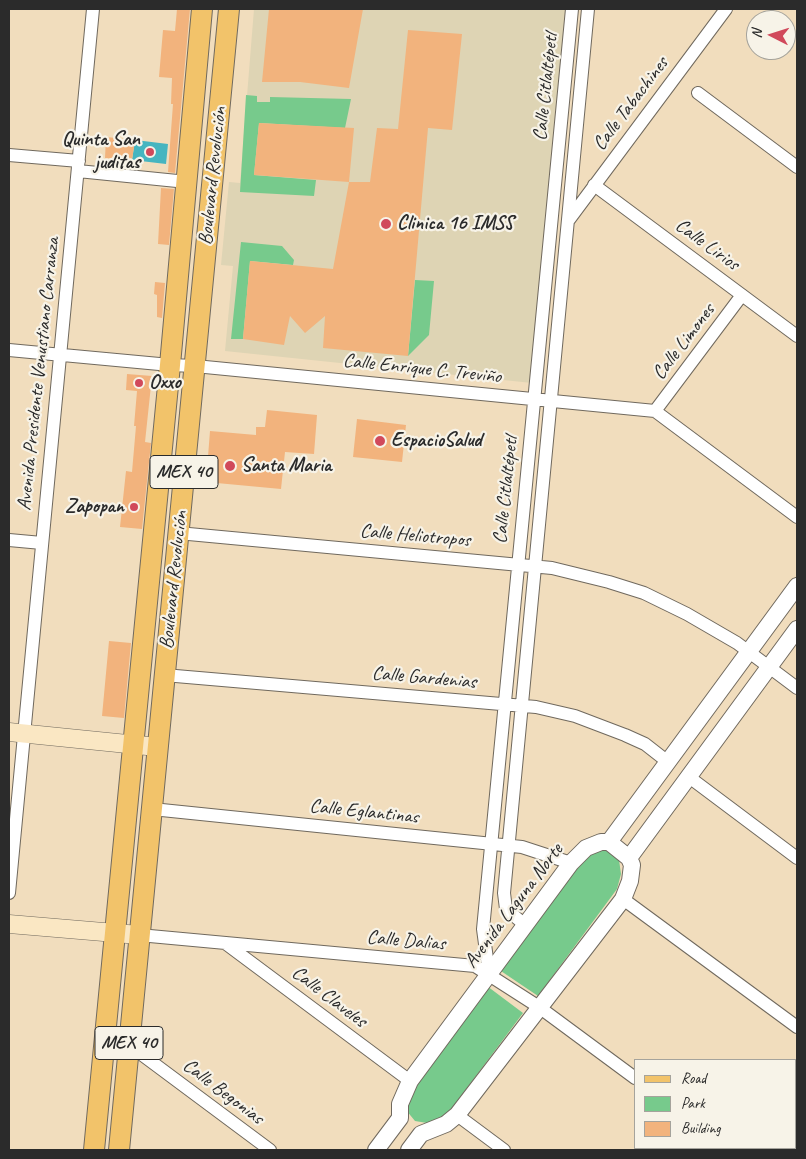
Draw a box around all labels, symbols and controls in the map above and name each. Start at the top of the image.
north arrow [746,10,796,60]
text: N [748,29,765,39]
street label: Calle Citlaltépetl [528,32,564,142]
street label: Calle Tabachines [588,52,674,156]
street label: Boulevard Revolución [194,106,232,246]
place label: Quinta San juditas [62,128,140,175]
marker: Quinta San juditas [144,146,156,158]
place label: Clinica 16 IMSS [397,212,513,236]
street label: Calle Lirios [670,214,744,276]
marker: Clinica 16 IMSS [379,217,393,231]
street label: Avenida Presidente Venustiano Carranza [13,236,65,512]
street label: Calle Limones [648,299,720,385]
street label: Calle Enrique C. Treviño [342,349,502,389]
place label: Oxxo [149,371,181,395]
marker: Oxxo [133,377,145,389]
place label: EspacioSalud [391,429,482,453]
marker: EspacioSalud [373,434,387,448]
street label: Calle Citlaltépetl [488,435,524,545]
place label: Santa Maria [241,454,331,478]
road number: MEX 40 [150,456,218,488]
marker: Santa Maria [223,459,237,473]
place label: Zapopan [65,495,124,519]
marker: Zapopan [128,501,140,513]
street label: Boulevard Revolución [155,510,193,650]
street label: Calle Heliotropos [359,519,471,553]
street label: Calle Gardenias [371,661,477,695]
street label: Calle Eglantinas [308,794,420,830]
street label: Avenida Laguna Norte [459,839,569,973]
street label: Calle Dalias [366,926,446,956]
street label: Calle Claveles [287,961,371,1033]
road number: MEX 40 [95,1026,163,1060]
street label: Calle Begonias [178,1054,268,1130]
legend [634,1059,796,1149]
text: Road [681,1069,706,1088]
text: Park [681,1094,705,1113]
text: Building [681,1119,720,1138]

